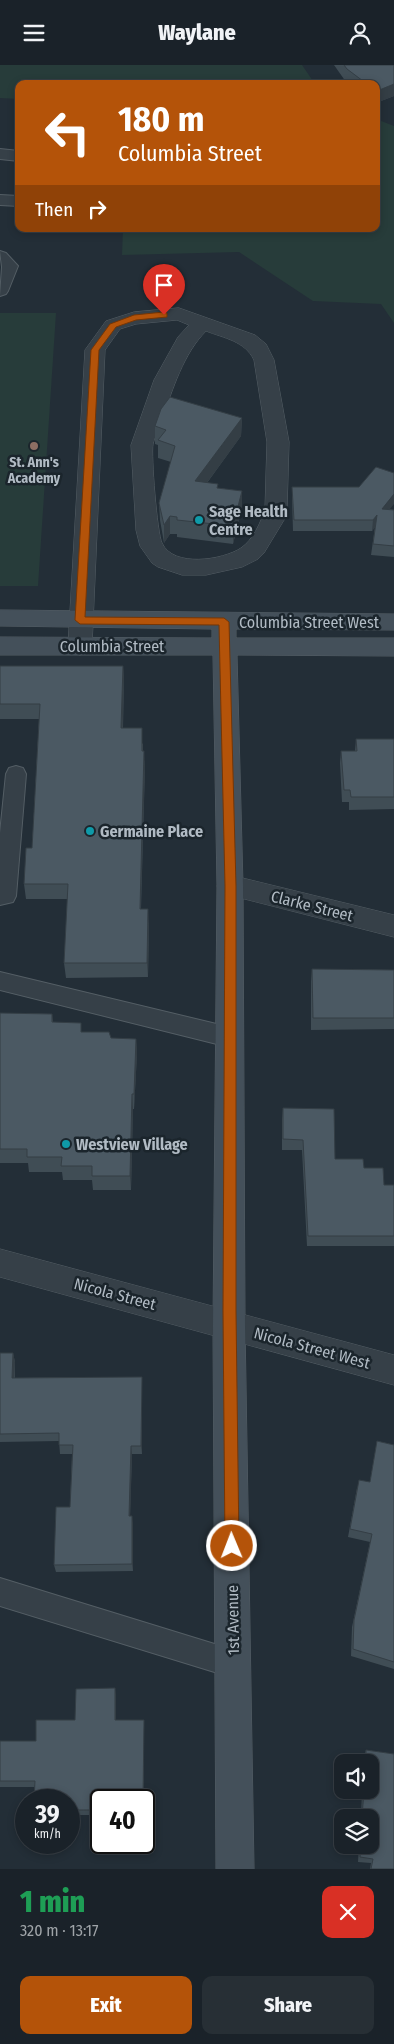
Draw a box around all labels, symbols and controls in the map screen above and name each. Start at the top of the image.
icon: menu [20,19,48,47]
text: Waylane [158,19,236,46]
icon: person [346,19,374,47]
text: 180 m [118,98,204,140]
icon: left [35,100,100,165]
text: Columbia Street [118,140,262,167]
icon: right [83,195,111,223]
text: Then [35,198,73,221]
pin [143,264,185,315]
icon: arrive [150,271,178,299]
marker: St. Ann's Academy [28,440,40,452]
place label: St. Ann's Academy [7,454,61,487]
place label: Sage Health Centre [209,502,288,539]
marker: Sage Health Centre [193,514,205,526]
street label: Columbia Street West [239,613,380,632]
street label: Columbia Street [60,637,165,656]
place label: Germaine Place [100,822,203,841]
marker: Germaine Place [84,825,96,837]
street label: Clarke Street [269,887,356,926]
place label: Westview Village [76,1135,188,1154]
marker: Westview Village [60,1138,72,1150]
street label: Nicola Street [72,1274,159,1314]
street label: Nicola Street West [252,1323,373,1373]
position arrow [205,1519,257,1571]
street label: 1st Avenue [223,1585,243,1655]
map controls [334,1754,379,1854]
button: sound [334,1754,379,1799]
speed limit sign: 40 [90,1789,155,1854]
text: 39 [35,1800,60,1830]
button: layers [334,1809,379,1854]
text: km/h [34,1827,61,1841]
text: 1 min [20,1884,85,1920]
button: close [322,1886,374,1938]
text: 320 m · 13:17 [20,1921,98,1940]
button: Exit [20,1976,192,2034]
button: Share [202,1976,374,2034]

